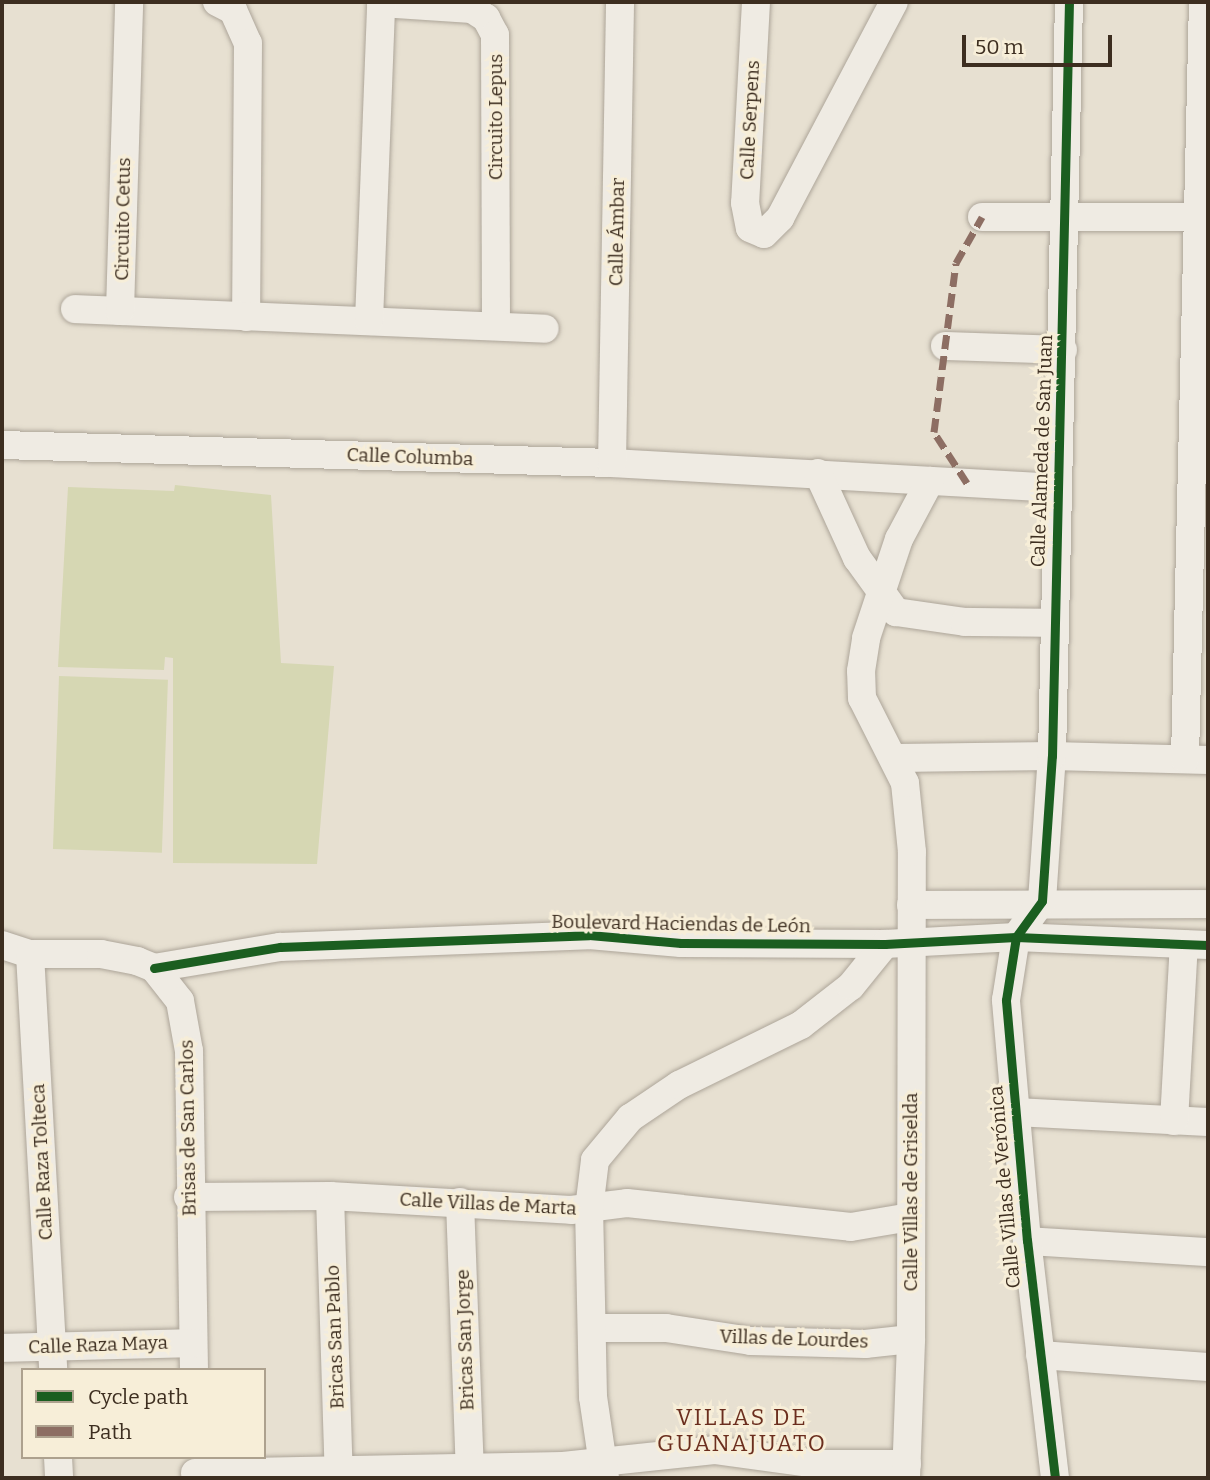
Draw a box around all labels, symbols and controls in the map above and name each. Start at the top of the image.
scale bar [965,21,1116,65]
text: 50 m [975,34,1024,60]
street label: Circuito Lepus [485,54,507,180]
street label: Calle Serpens [735,60,765,180]
street label: Circuito Cetus [111,157,135,281]
street label: Calle Ámbar [605,178,629,286]
street label: Calle Alameda de San Juan [1027,334,1057,568]
street label: Calle Columba [346,443,474,471]
street label: Boulevard Haciendas de León [551,910,811,938]
street label: Brisas de San Carlos [175,1040,201,1216]
street label: Calle Raza Tolteca [27,1083,57,1241]
street label: Calle Villas de Verónica [985,1085,1025,1289]
street label: Calle Villas de Griselda [900,1093,922,1291]
street label: Calle Villas de Marta [399,1188,577,1220]
street label: Bricas San Pablo [321,1265,349,1409]
street label: Bricas San Jorge [451,1269,479,1411]
street label: Villas de Lourdes [719,1325,869,1353]
street label: Calle Raza Maya [28,1331,168,1359]
legend [21,1368,266,1459]
text: Cycle path [88,1384,188,1410]
district label: VILLAS DE GUANAJUATO [658,1403,826,1457]
text: Path [88,1419,132,1445]

